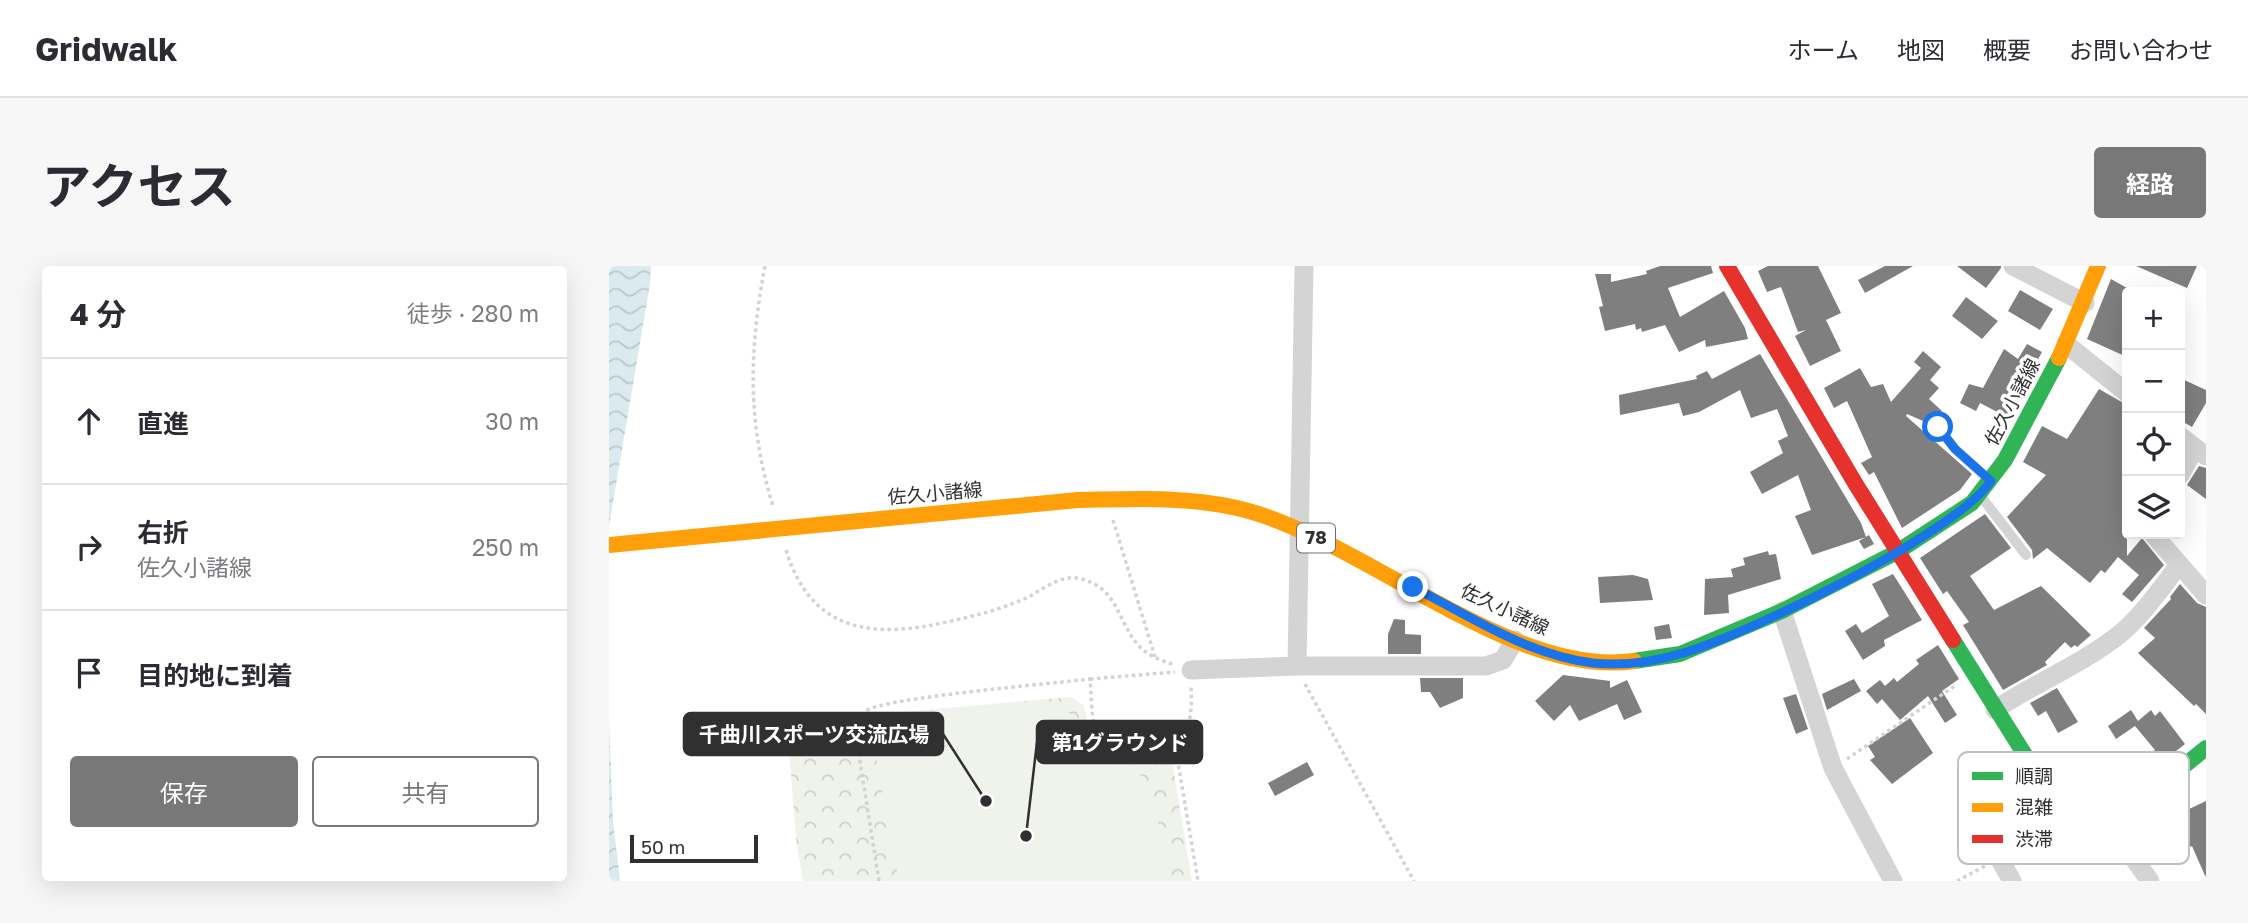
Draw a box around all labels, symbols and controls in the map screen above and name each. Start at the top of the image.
text: Gridwalk [35,29,177,68]
text: ホーム [1788,35,1859,64]
text: 地図 [1897,35,1945,64]
text: 概要 [1983,35,2031,64]
text: お問い合わせ [2069,35,2213,64]
button: 経路 [2094,147,2206,218]
text: アクセス [42,156,236,215]
map controls [2122,287,2185,539]
button: + [2122,287,2185,350]
text: 4 分 [70,296,126,332]
text: 徒歩 · 280 m [407,299,539,327]
button: − [2122,350,2185,413]
street label: 佐久小諸線 [1979,354,2044,449]
icon: ahead [70,402,108,440]
text: 30 m [485,407,539,435]
text: 直進 [137,408,189,439]
route start [1922,411,1953,442]
button: locate [2122,413,2185,476]
button: layers [2122,476,2185,539]
street label: 佐久小諸線 [887,477,983,508]
text: 右折 [137,517,189,548]
road number: 78 [1297,524,1335,552]
icon: right [70,528,108,566]
text: 250 m [472,533,539,561]
text: 佐久小諸線 [137,553,252,581]
route end [1397,571,1428,602]
street label: 佐久小諸線 [1457,578,1553,639]
icon: arrive [70,654,108,692]
text: 目的地に到着 [137,660,293,691]
callout: 千曲川スポーツ交流広場 [684,713,943,755]
text: 千曲川スポーツ交流広場 [699,721,929,747]
callout: 第1グラウンド [1037,721,1202,763]
text: 第1グラウンド [1052,729,1188,755]
legend [1958,752,2189,864]
button: 保存 [70,756,298,827]
button: 共有 [312,756,539,827]
text: 順調 [2015,764,2053,787]
text: 混雑 [2015,795,2053,818]
text: 渋滞 [2015,827,2053,850]
scale bar [630,832,758,864]
text: 50 m [641,835,685,858]

